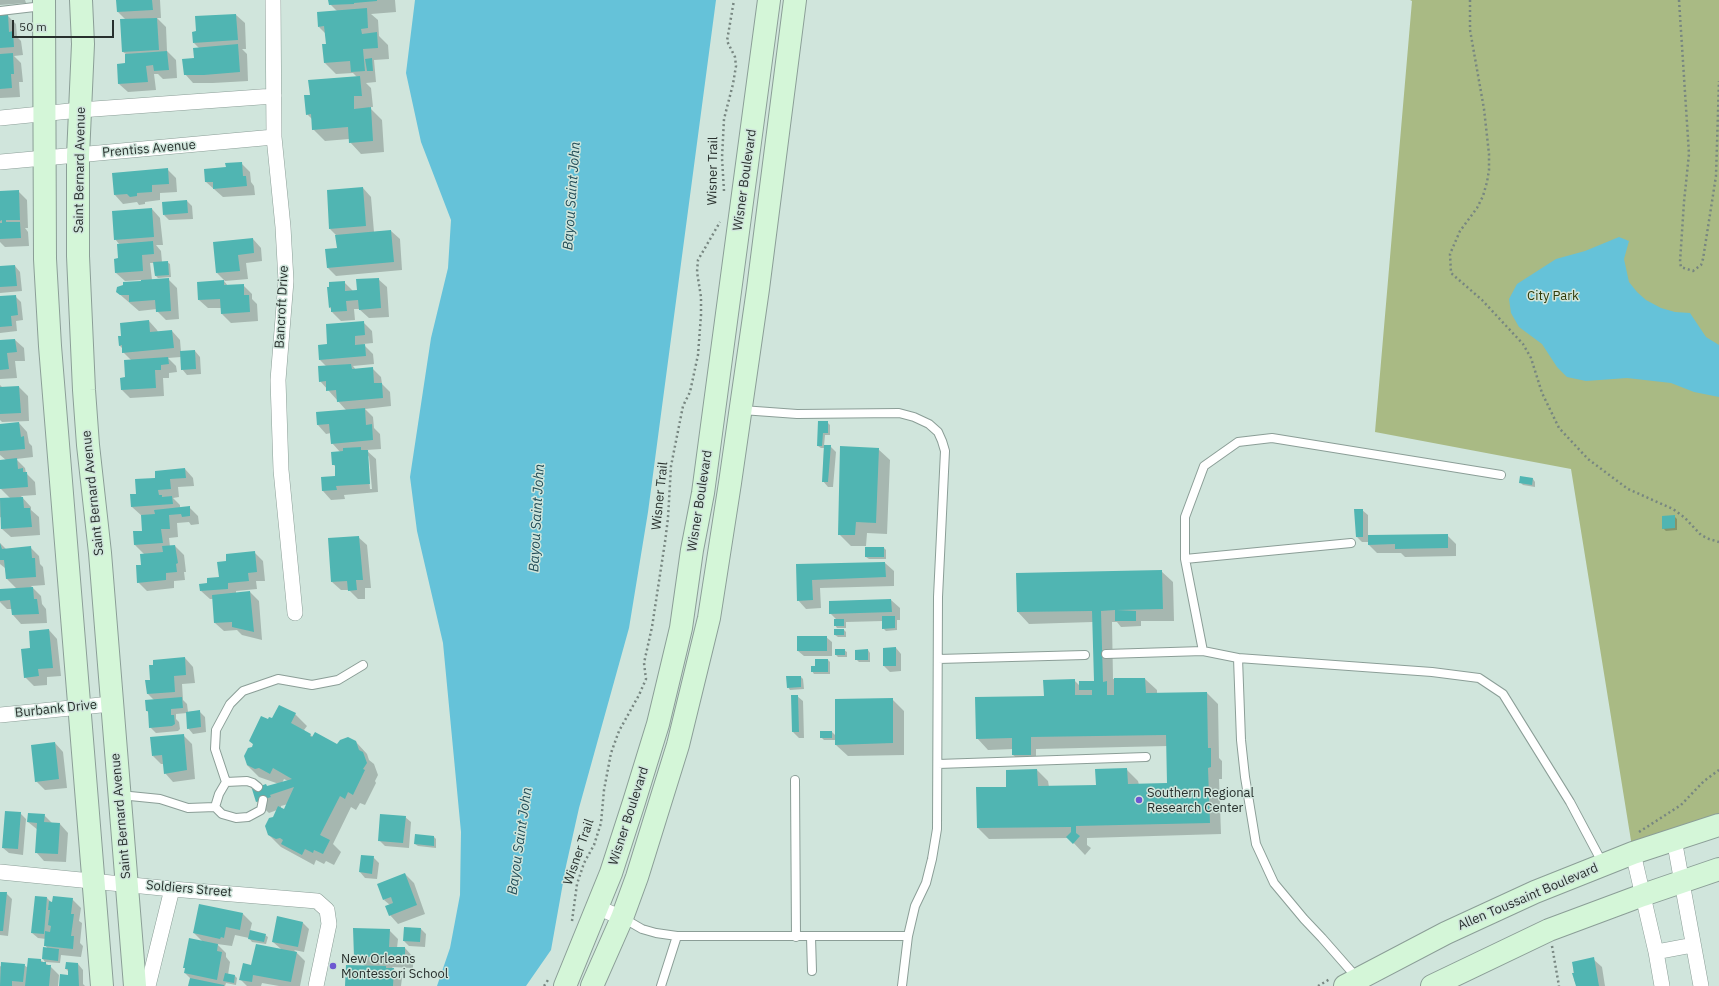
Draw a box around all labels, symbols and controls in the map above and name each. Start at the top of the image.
scale bar [14,12,116,38]
text: 50 m [19,19,47,34]
street label: Saint Bernard Avenue [71,107,89,233]
street label: Wisner Boulevard [730,128,760,232]
street label: Wisner Trail [705,136,721,206]
street label: Prentiss Avenue [102,137,196,161]
water label: Bayou Saint John [560,141,584,251]
street label: Bancroft Drive [272,265,292,349]
park label: City Park [1527,288,1579,304]
street label: Saint Bernard Avenue [79,429,107,557]
street label: Wisner Boulevard [684,449,716,553]
street label: Wisner Trail [649,461,671,531]
water label: Bayou Saint John [526,463,548,573]
street label: Burbank Drive [14,697,98,721]
street label: Saint Bernard Avenue [108,752,134,880]
street label: Wisner Boulevard [606,765,652,867]
place label: Southern Regional Research Center [1147,785,1254,816]
water label: Bayou Saint John [504,786,536,896]
marker: Southern Regional Research Center [1134,795,1144,805]
street label: Wisner Trail [560,817,598,887]
street label: Allen Toussaint Boulevard [1455,860,1601,934]
street label: Soldiers Street [145,877,233,901]
place label: New Orleans Montessori School [341,951,448,982]
marker: New Orleans Montessori School [328,961,338,971]

